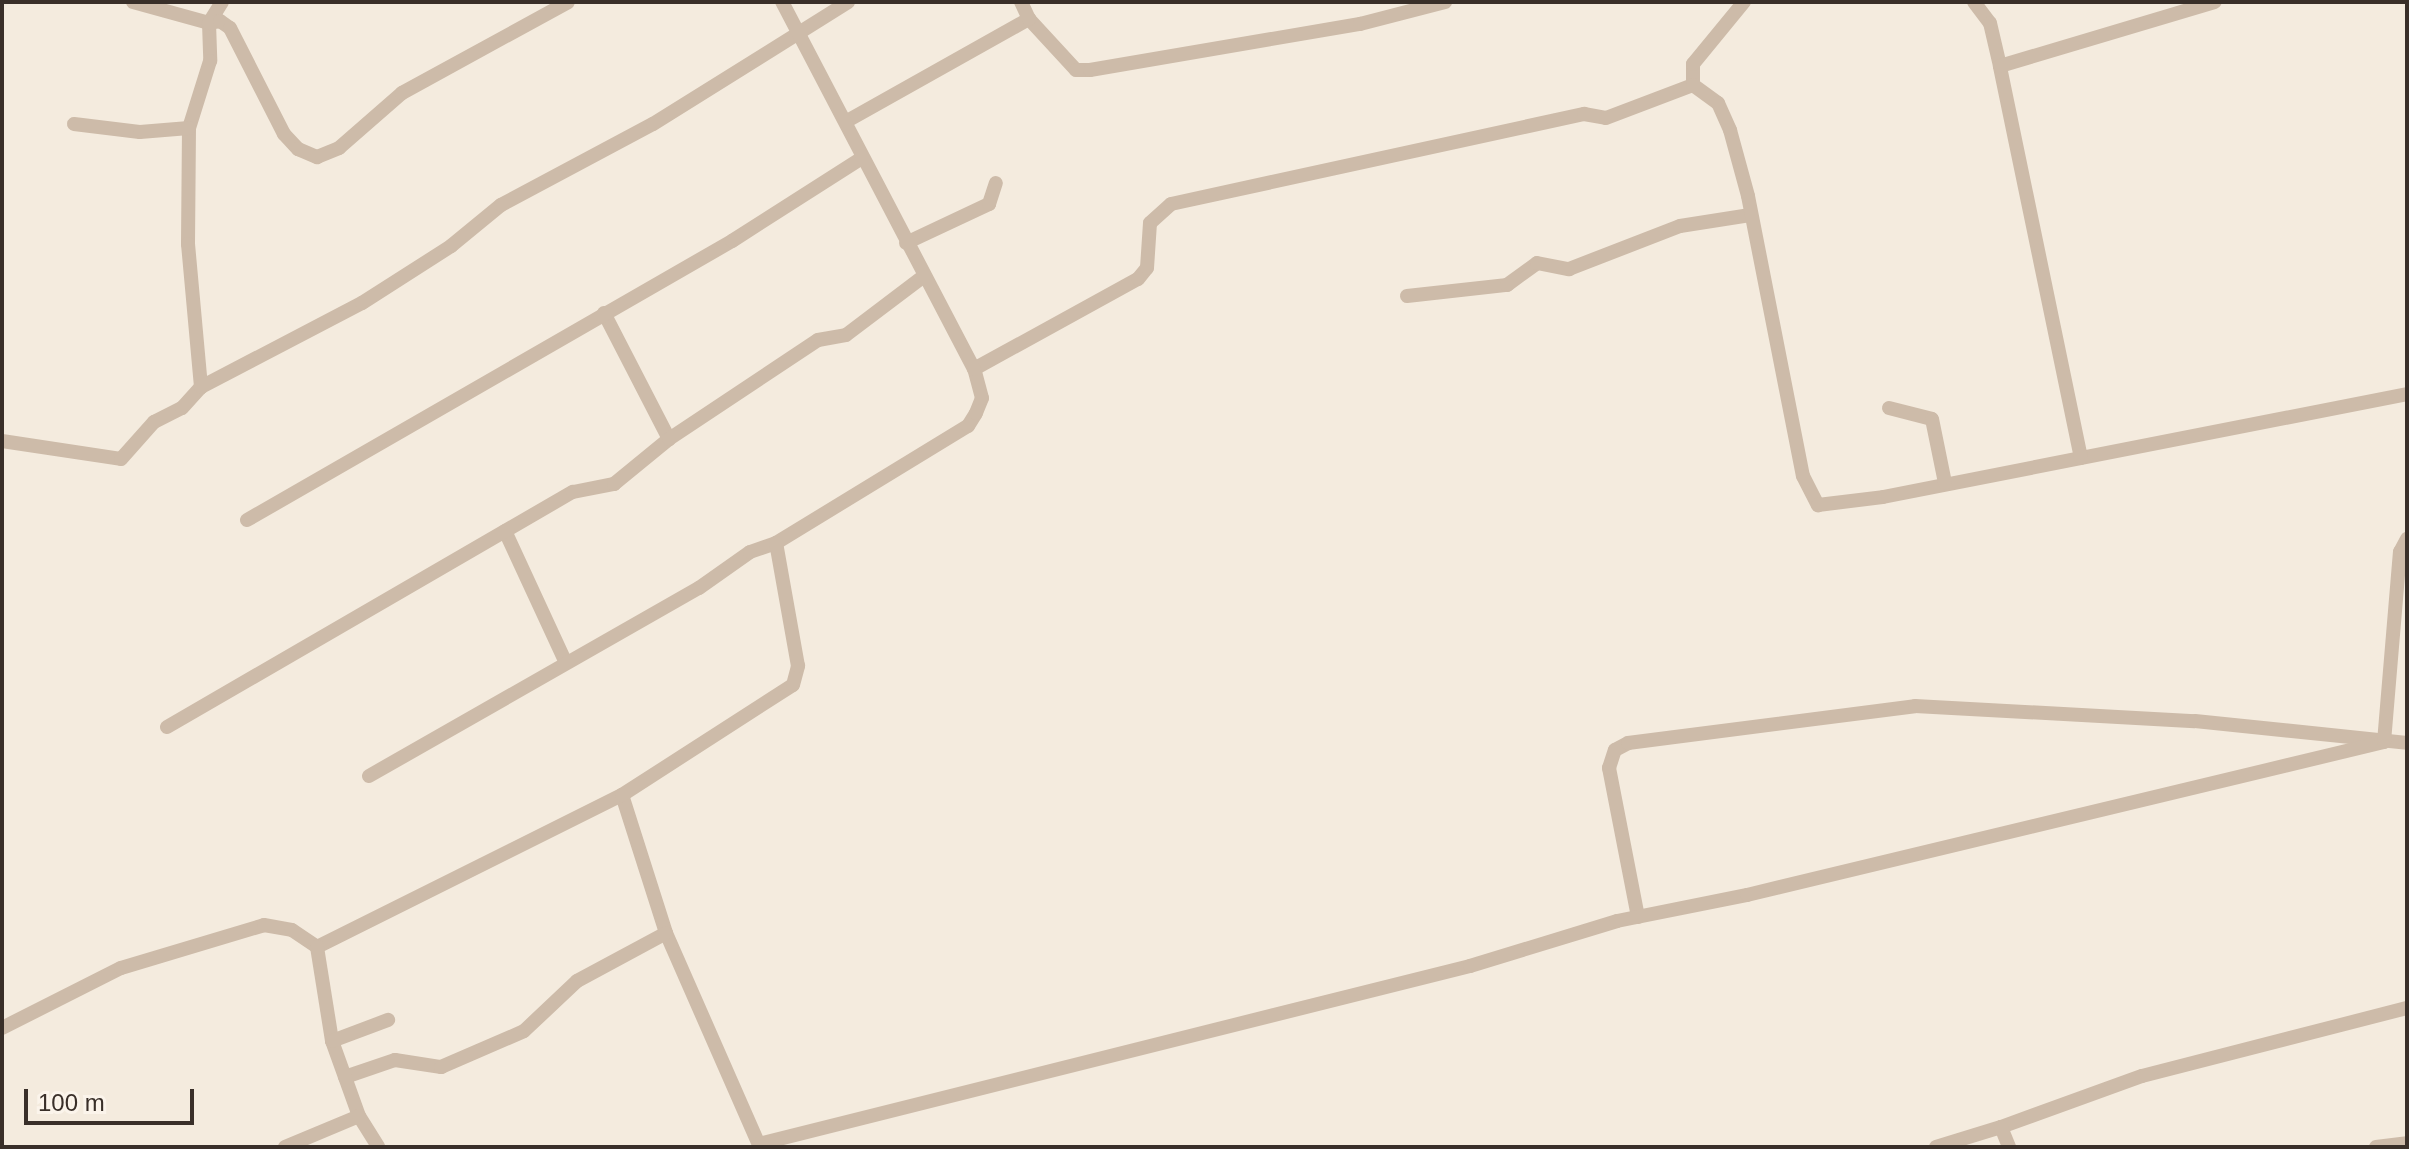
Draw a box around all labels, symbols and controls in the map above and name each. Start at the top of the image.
scale bar [28,1073,198,1123]
text: 100 m [38,1089,105,1116]

